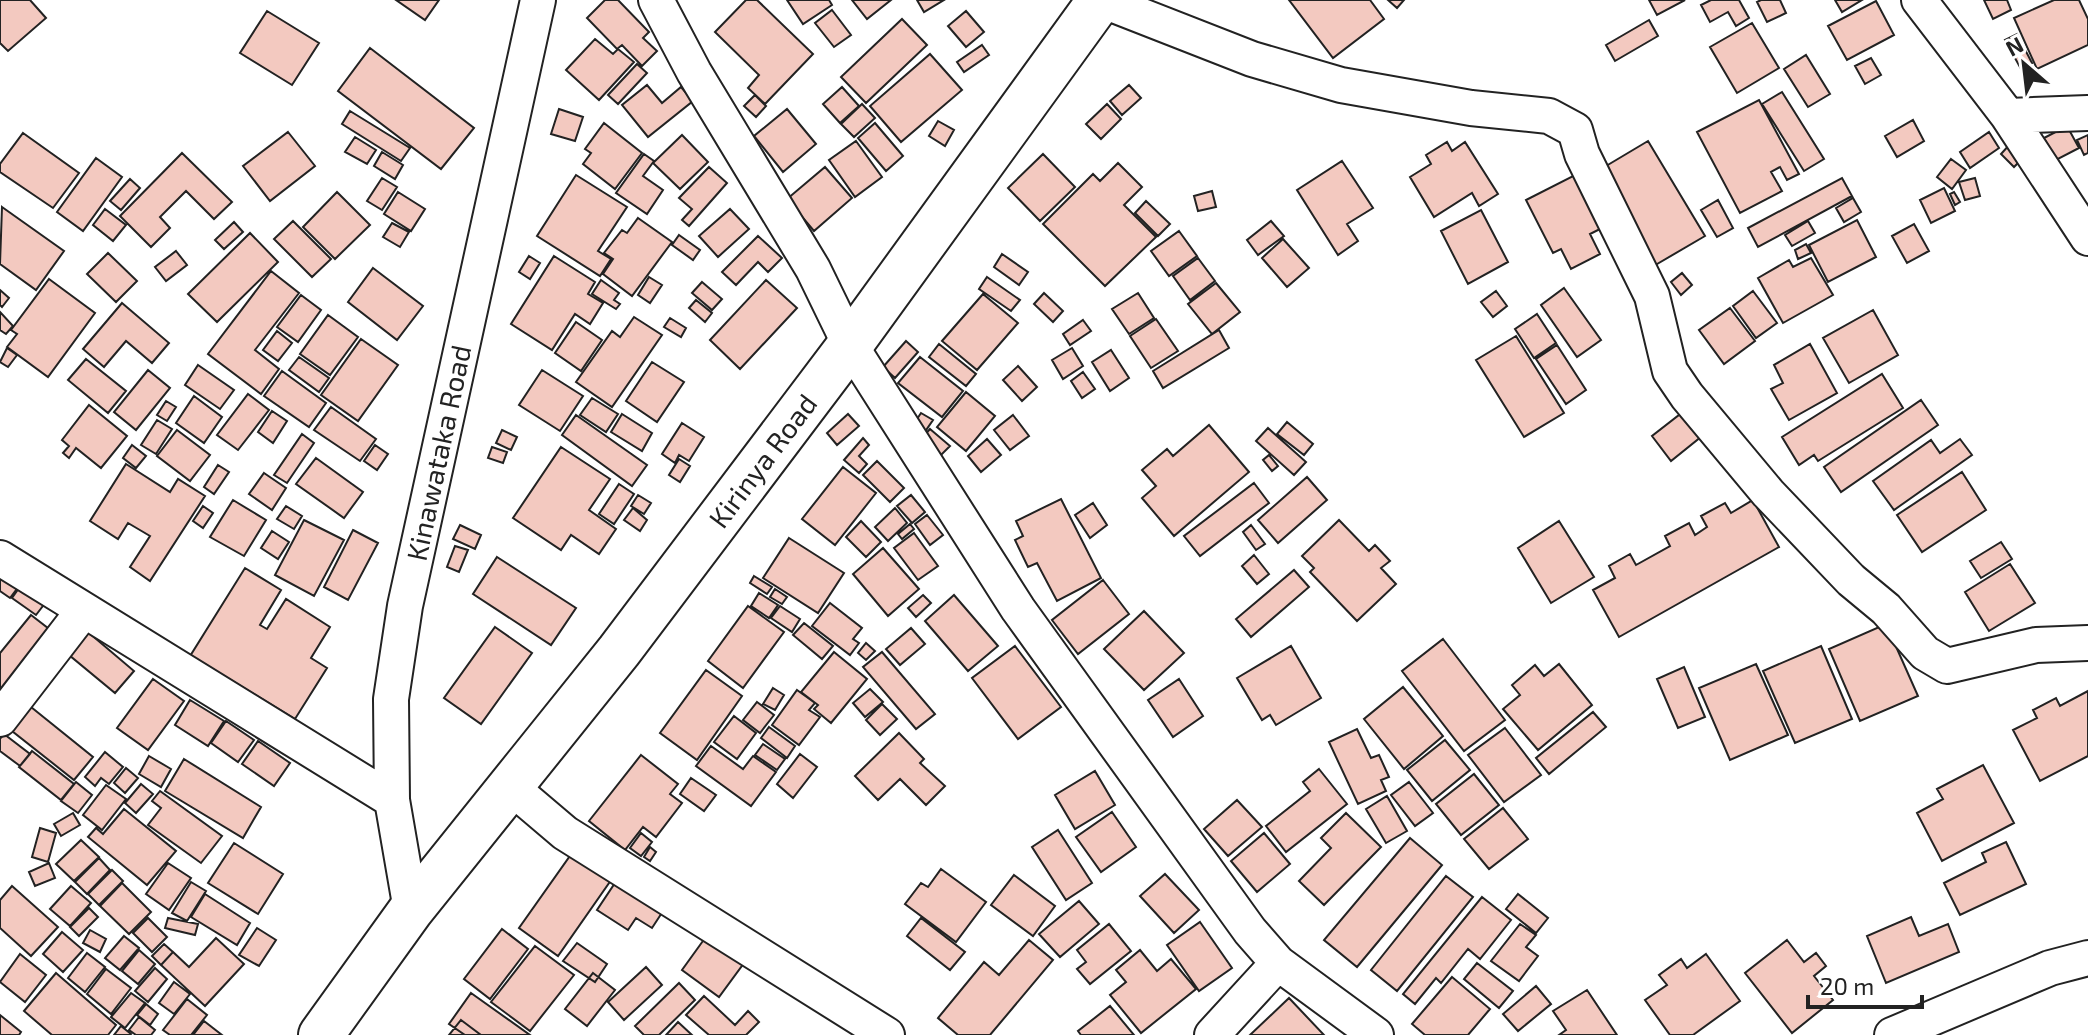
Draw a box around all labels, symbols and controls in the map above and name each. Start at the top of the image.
north arrow [1984,24,2064,104]
text: N [2001,30,2027,61]
street label: Kinawataka Road [399,342,478,564]
street label: Kirinya Road [701,387,824,534]
scale bar [1808,959,1922,1009]
text: 20 m [1820,971,1874,1000]

